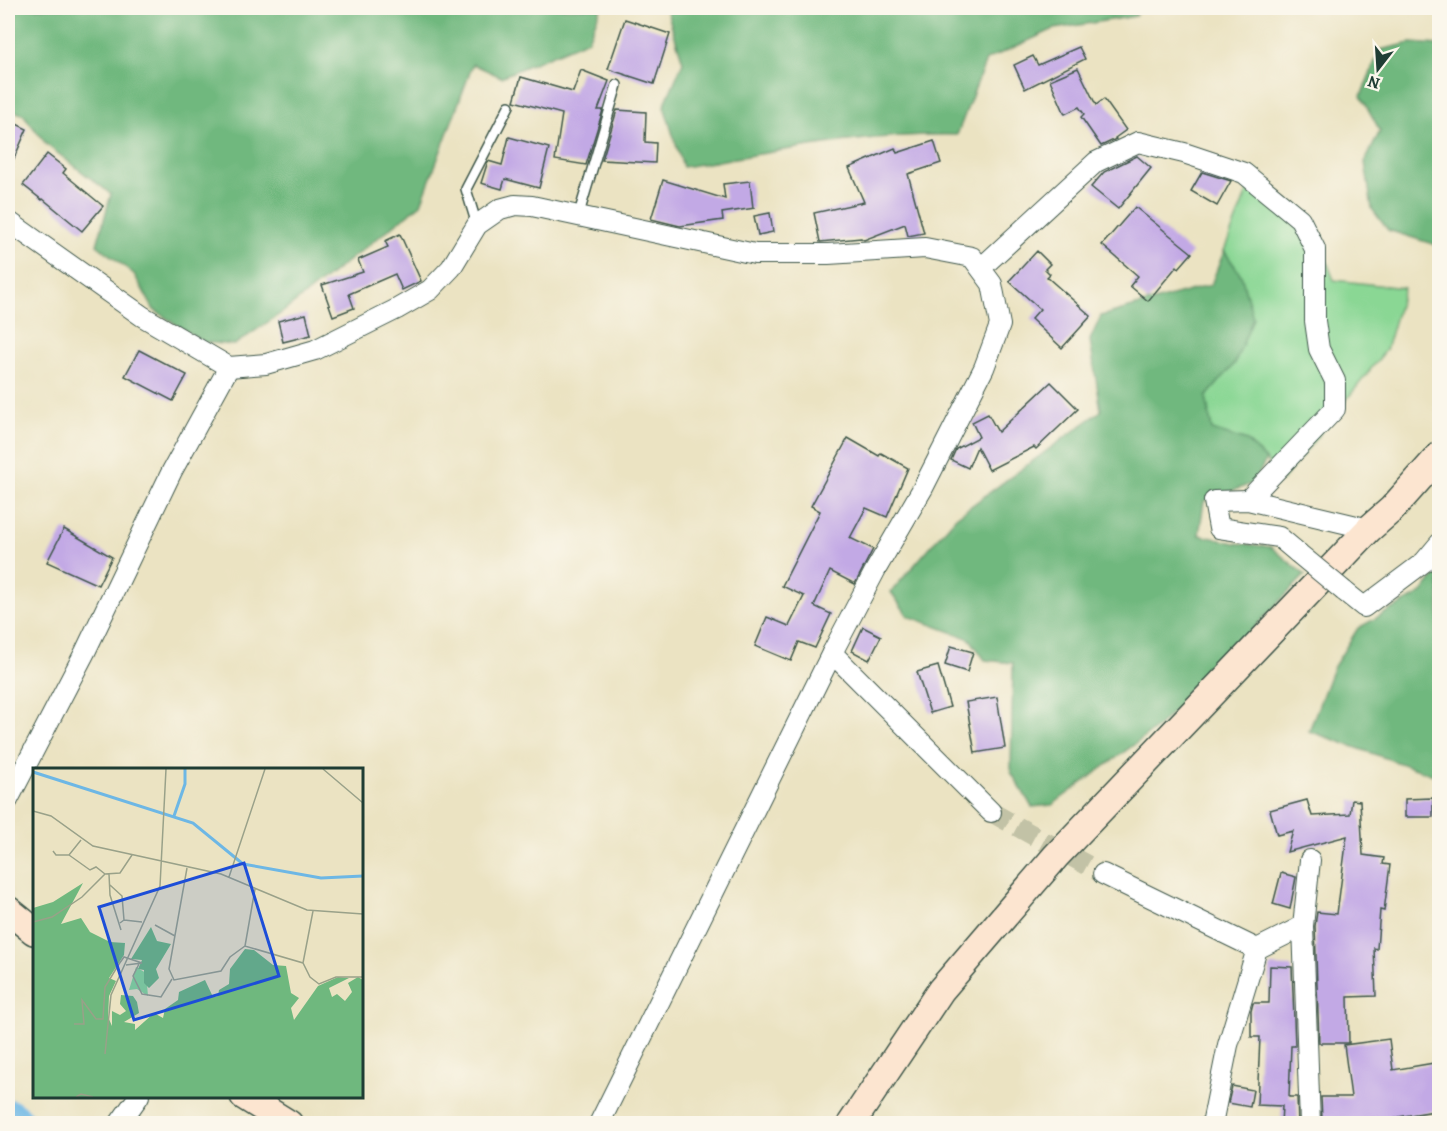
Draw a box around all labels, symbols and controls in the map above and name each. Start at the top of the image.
north arrow [1348,39,1408,99]
text: N [1365,70,1383,95]
inset map [33,768,363,1098]

